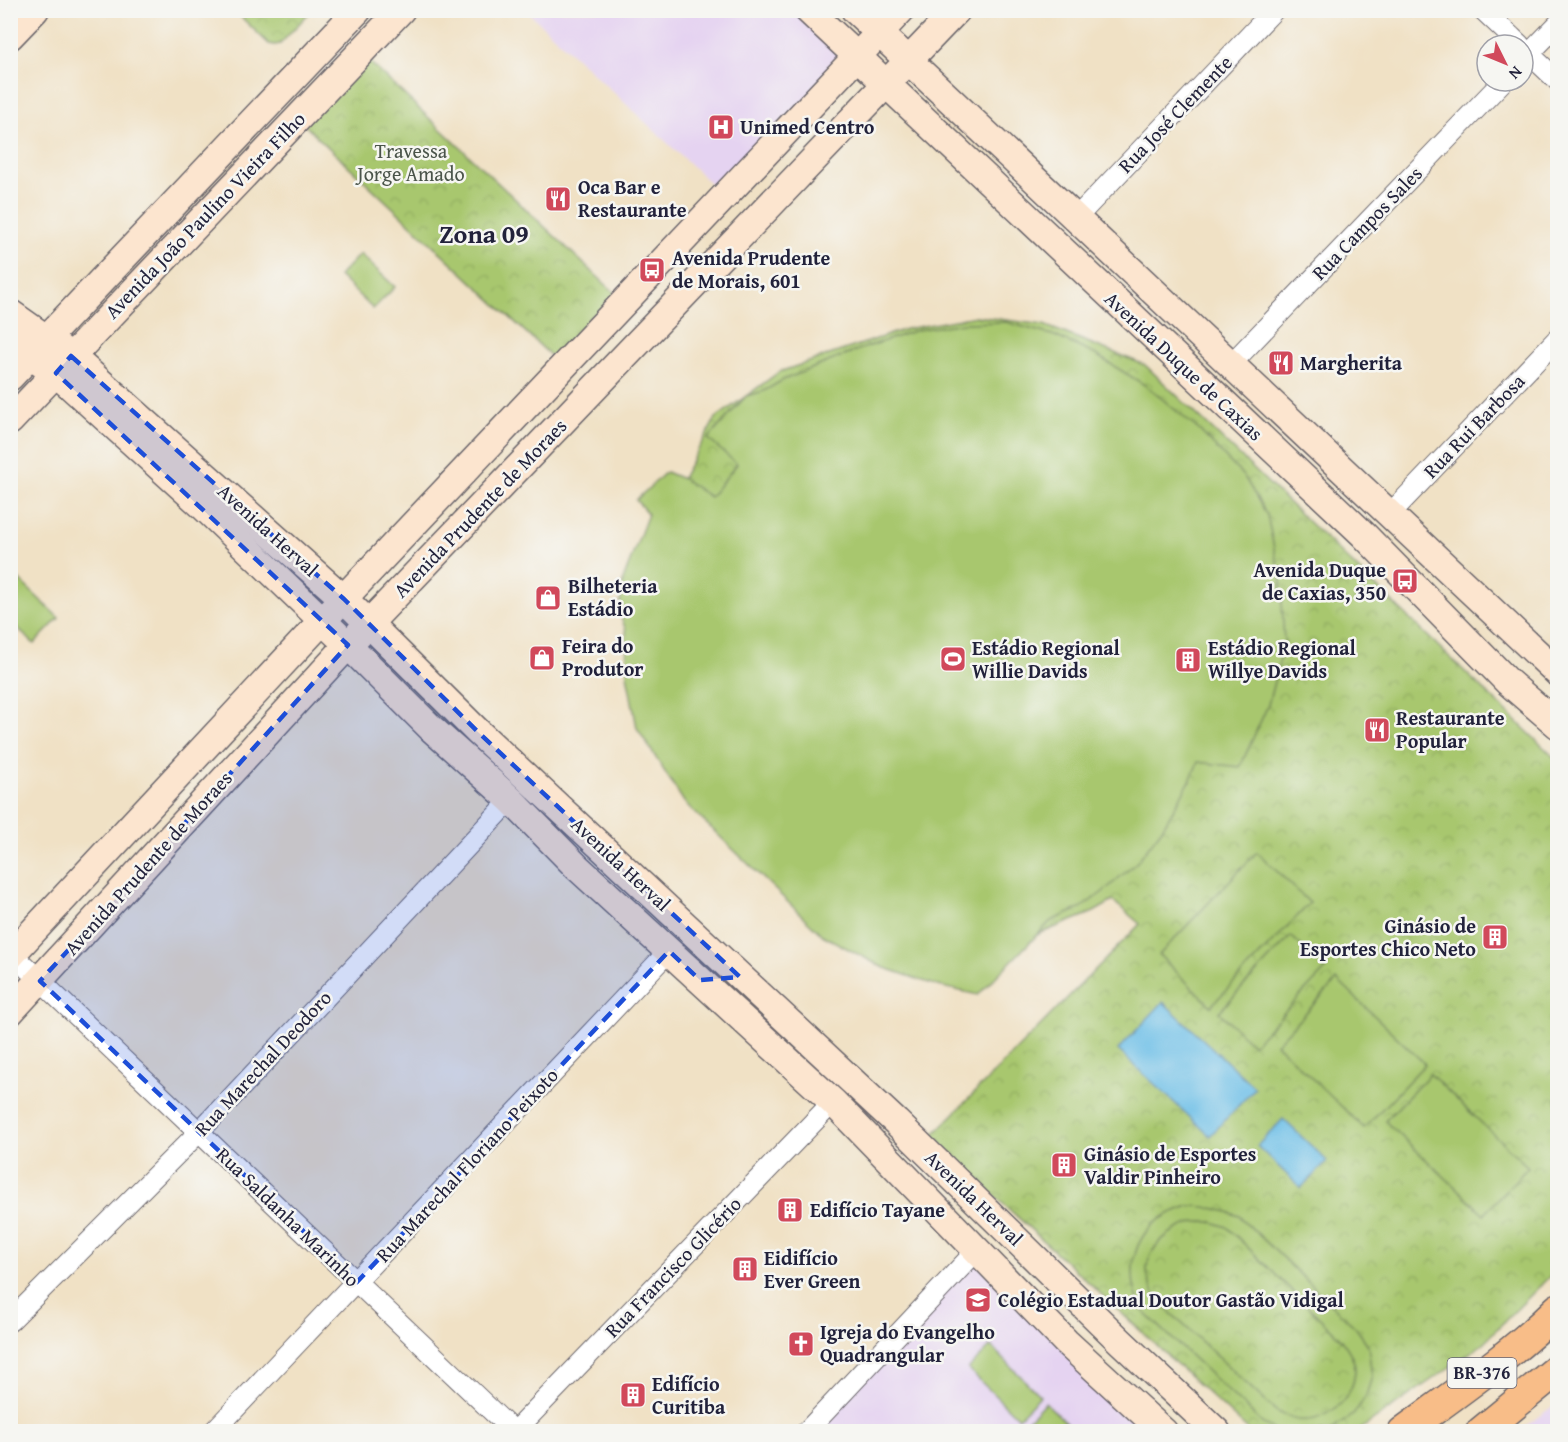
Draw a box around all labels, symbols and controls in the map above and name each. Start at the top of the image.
north arrow [1475,33,1535,93]
street label: Rua José Clemente [1111,48,1238,179]
text: N [1503,61,1528,86]
street label: Avenida João Paulino Vieira Filho [98,105,312,325]
hospital icon: Unimed Centro [706,112,736,142]
place label: Unimed Centro [740,112,875,141]
park label: Travessa Jorge Amado [354,136,465,188]
street label: Rua Campos Sales [1305,159,1429,286]
place label: Oca Bar e Restaurante [578,172,687,224]
restaurant icon: Oca Bar e Restaurante [543,184,573,214]
district label: Zona 09 [439,214,529,253]
place label: Avenida Prudente de Morais, 601 [672,243,831,295]
bus stop icon: Avenida Prudente de Morais, 601 [637,255,667,285]
street label: Avenida Duque de Caxias [1099,284,1270,447]
restaurant icon: Margherita [1266,348,1296,378]
place label: Margherita [1300,348,1403,377]
street label: Rua Rui Barbosa [1416,366,1532,484]
street label: Avenida Prudente de Moraes [386,411,573,604]
street label: Avenida Herval [211,476,325,583]
place label: Avenida Duque de Caxias, 350 [1253,555,1386,607]
bus stop icon: Avenida Duque de Caxias, 350 [1390,566,1420,596]
place label: Bilheteria Estádio [568,571,658,623]
shop icon: Bilheteria Estádio [533,583,563,613]
place label: Feira do Produtor [562,631,644,683]
place label: Estádio Regional Willie Davids [972,633,1120,685]
place label: Estádio Regional Willye Davids [1208,633,1356,685]
shop icon: Feira do Produtor [527,643,557,673]
sports icon: Estádio Regional Willie Davids [938,644,968,674]
building icon: Estádio Regional Willye Davids [1173,645,1203,675]
place label: Restaurante Popular [1396,703,1505,755]
restaurant icon: Restaurante Popular [1362,715,1392,745]
street label: Avenida Prudente de Moraes [57,764,238,961]
street label: Avenida Herval [565,810,678,918]
place label: Ginásio de Esportes Chico Neto [1300,911,1476,963]
building icon: Ginásio de Esportes Chico Neto [1480,922,1510,952]
street label: Rua Marechal Deodoro [187,984,338,1142]
street label: Rua Marechal Floriano Peixoto [369,1061,565,1268]
place label: Ginásio de Esportes Valdir Pinheiro [1084,1139,1256,1191]
street label: Rua Saldanha Marinho [210,1140,367,1293]
street label: Avenida Herval [919,1143,1030,1252]
building icon: Ginásio de Esportes Valdir Pinheiro [1049,1150,1079,1180]
street label: Rua Francisco Glicério [598,1190,748,1344]
building icon: Edifício Tayane [775,1195,805,1225]
place label: Edifício Tayane [810,1195,945,1224]
place label: Eidifício Ever Green [764,1243,861,1295]
building icon: Eidifício Ever Green [730,1254,760,1284]
school or university icon: Colégio Estadual Doutor Gastão Vidigal [963,1285,993,1315]
place label: Colégio Estadual Doutor Gastão Vidigal [998,1285,1344,1314]
place label: Igreja do Evangelho Quadrangular [820,1317,995,1369]
church icon: Igreja do Evangelho Quadrangular [786,1329,816,1359]
road number: BR-376 [1448,1358,1516,1388]
place label: Edifício Curitiba [652,1369,726,1421]
building icon: Edifício Curitiba [618,1380,648,1410]

